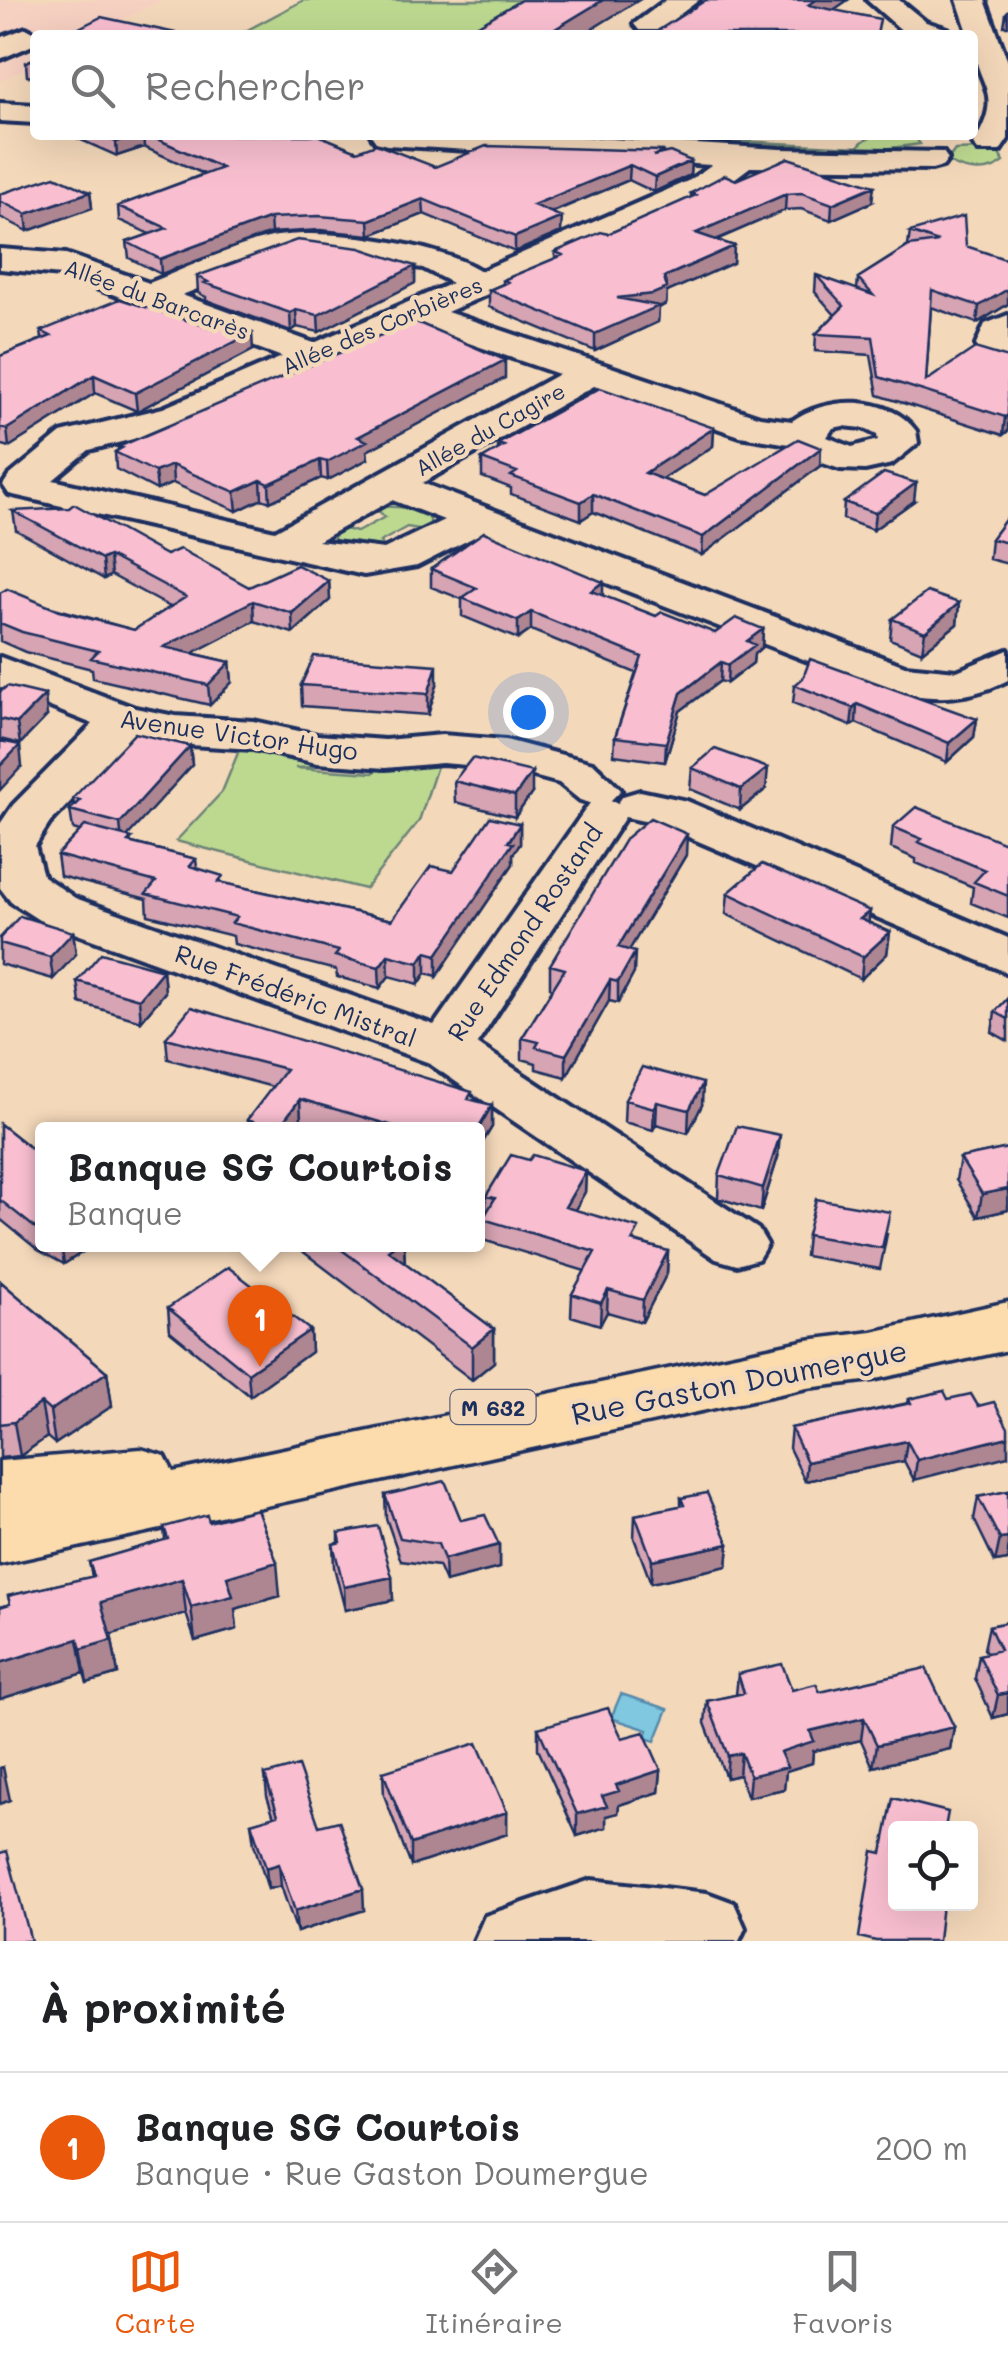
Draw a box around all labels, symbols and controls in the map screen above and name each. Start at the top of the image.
search box [30,30,978,140]
icon: search [65,58,120,113]
text: Rechercher [145,60,366,110]
street label: Allée du Barcarès [61,252,253,346]
street label: Allée des Corbières [277,270,487,380]
street label: Allée du Cagire [410,376,570,482]
your location [503,687,554,738]
street label: Avenue Victor Hugo [118,701,360,767]
street label: Rue Edmond Rostand [439,817,609,1047]
street label: Rue Frédéric Mistral [171,936,421,1054]
popup [35,1122,485,1252]
text: Banque SG Courtois [68,1141,452,1191]
text: Banque [68,1191,183,1233]
pin: 1 [228,1284,292,1367]
street label: Rue Gaston Doumergue [568,1329,910,1433]
road number: M 632 [450,1390,536,1424]
map controls [888,1821,978,1911]
button: locate [888,1821,978,1911]
text: À proximité [40,1979,286,2034]
text: Banque SG Courtois [135,2101,520,2151]
text: 1 [65,2126,80,2168]
text: 200 m [875,2126,968,2168]
text: Banque · Rue Gaston Doumergue [135,2151,649,2193]
tab: Carte [115,2244,196,2340]
tab: Itinéraire [425,2244,563,2340]
tab: Favoris [792,2244,893,2340]

